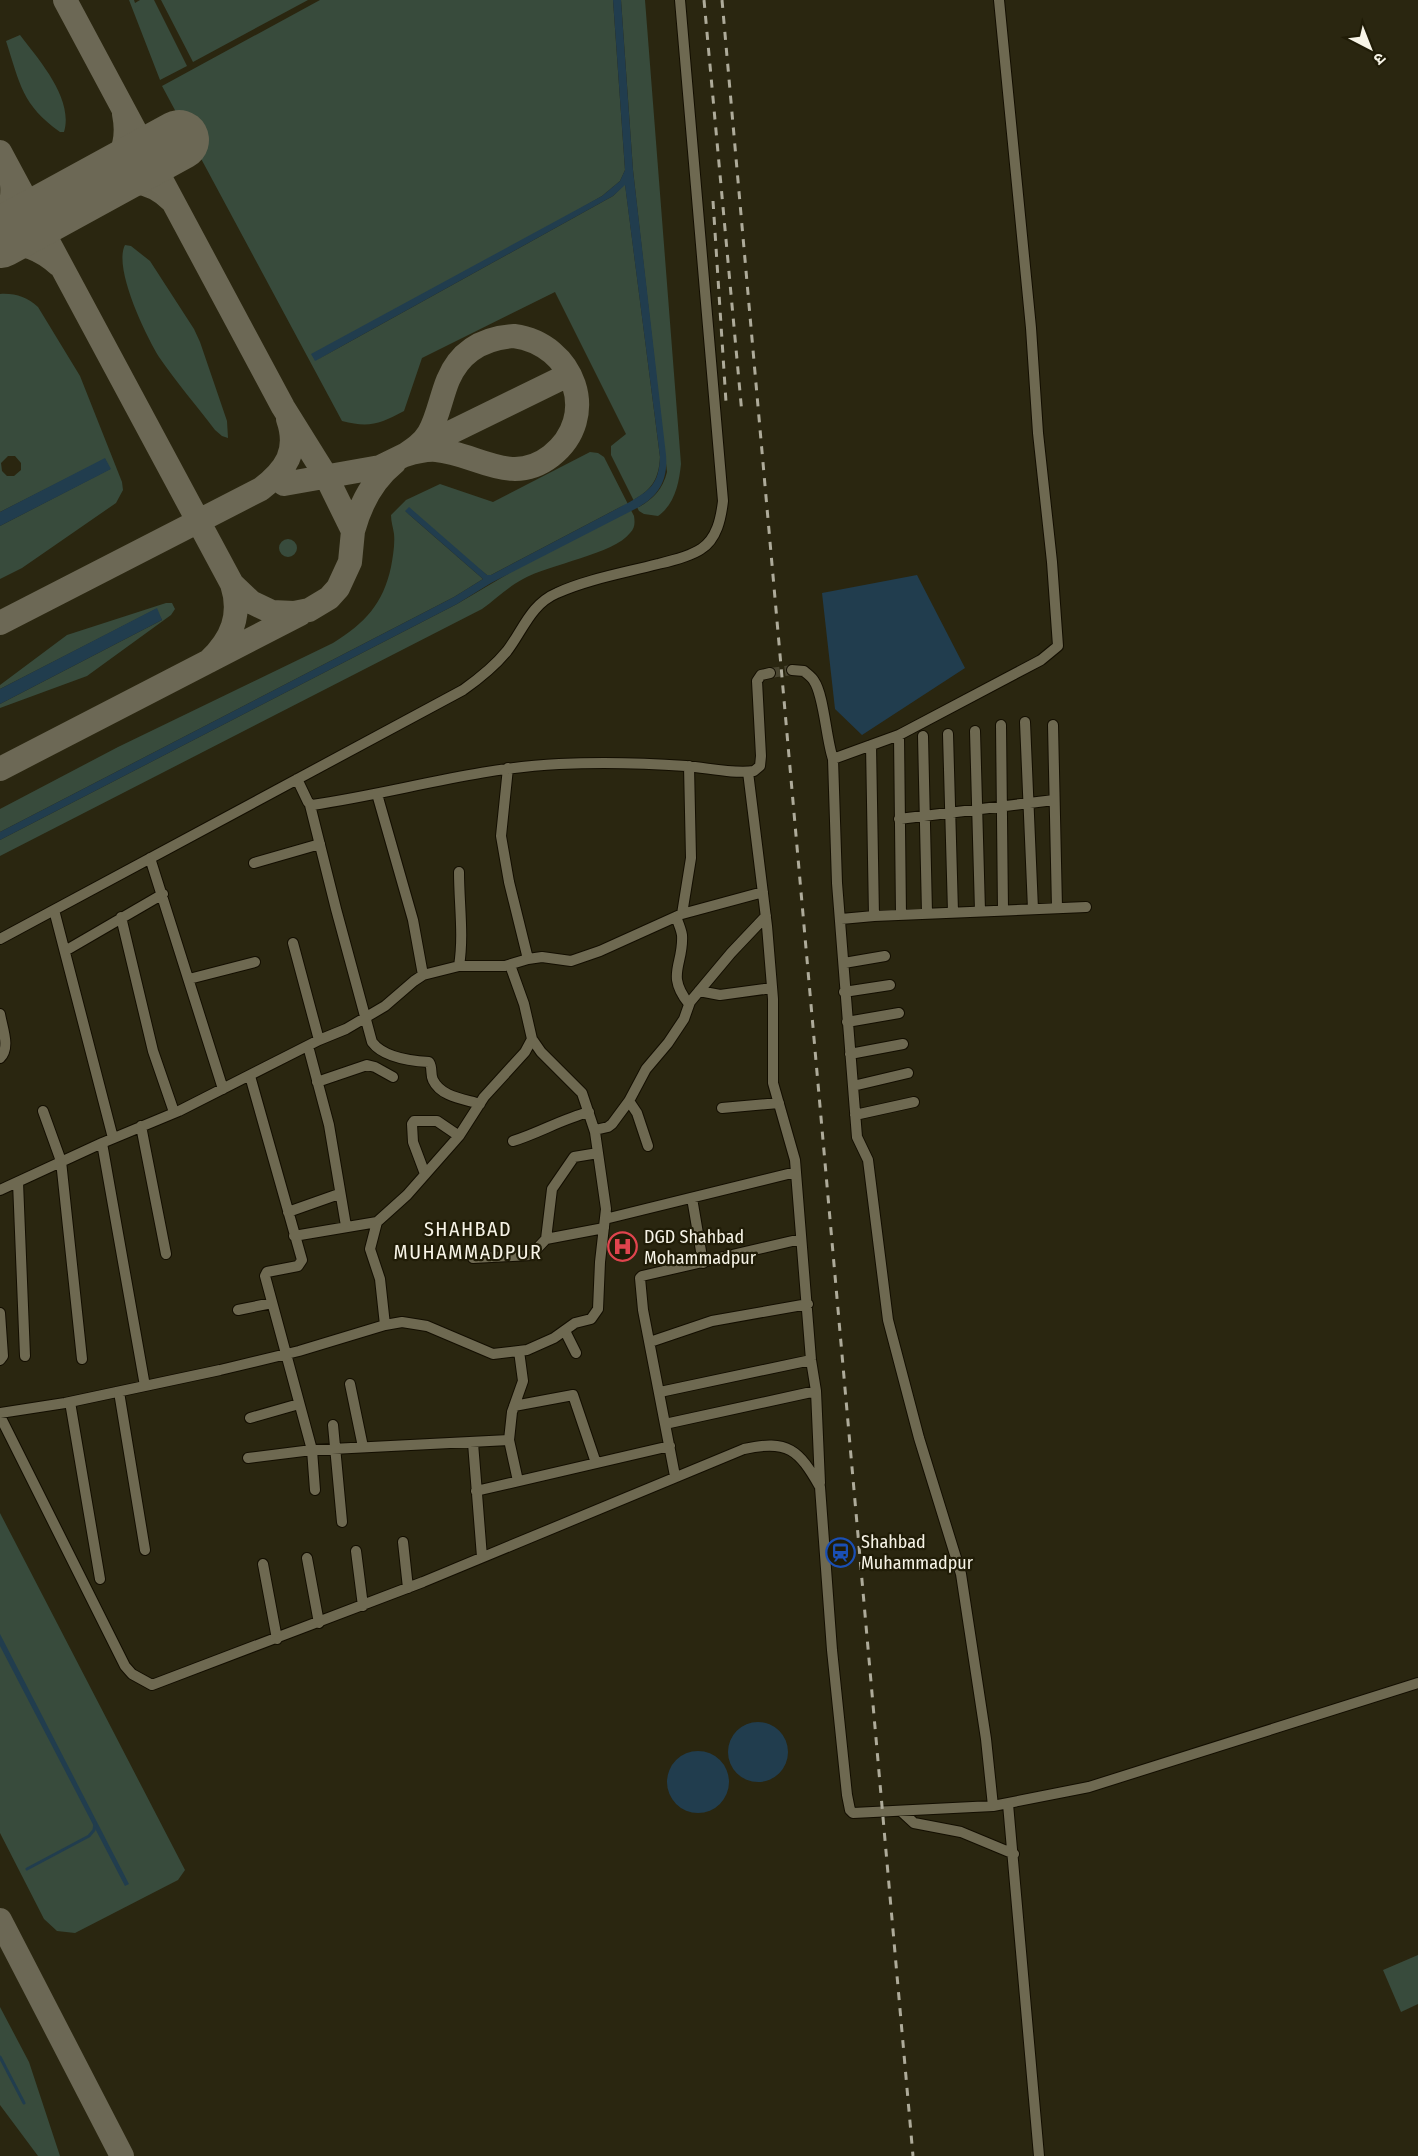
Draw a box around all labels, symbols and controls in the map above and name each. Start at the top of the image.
north arrow [1340,18,1400,78]
text: उ [1369,49,1390,69]
district label: SHAHBAD MUHAMMADPUR [394,1217,542,1264]
place label: DGD Shahbad Mohammadpur [644,1226,757,1269]
hospital icon: DGD Shahbad Mohammadpur [607,1231,639,1263]
place label: Shahbad Muhammadpur [861,1531,974,1574]
station icon: Shahbad Muhammadpur [824,1536,856,1568]

